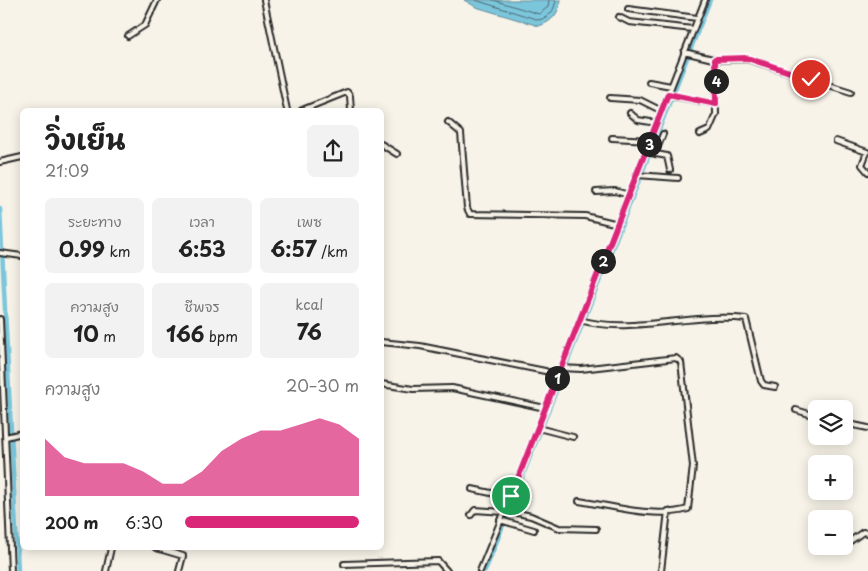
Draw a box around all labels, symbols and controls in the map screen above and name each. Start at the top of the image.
pin [790,58,832,100]
icon: check [797,65,825,93]
pin: 4 [704,68,728,94]
text: 4 [712,71,721,92]
text: วิ่งเย็น [45,117,126,160]
button: share [307,125,359,177]
pin: 3 [636,132,662,156]
text: 3 [645,134,654,155]
text: 21:09 [45,158,89,182]
text: ระยะทาง [68,211,121,232]
text: เวลา [189,211,215,232]
text: เพซ [297,211,322,232]
text: 0.99 [59,232,105,264]
text: 6:53 [178,232,226,264]
text: 6:57 [271,232,317,264]
text: km [105,241,131,262]
text: /km [317,241,348,262]
pin: 2 [590,248,616,274]
text: 2 [599,251,608,272]
text: kcal [295,294,323,315]
text: ความสูง [70,296,119,317]
text: ชีพจร [184,296,220,317]
text: 76 [297,315,322,347]
text: 10 [73,317,99,349]
text: 166 [166,317,204,349]
text: m [99,326,116,347]
text: bpm [204,326,238,347]
pin: 1 [544,366,570,390]
text: 1 [554,368,561,389]
text: 20–30 m [286,373,359,397]
text: ความสูง [45,376,100,400]
map controls [808,400,853,555]
button: layers [808,400,853,445]
button: + [808,455,853,500]
pin [490,475,532,517]
icon: arrive [497,482,525,510]
text: 200 m [45,510,99,534]
text: 6:30 [125,510,163,534]
button: − [808,510,853,555]

